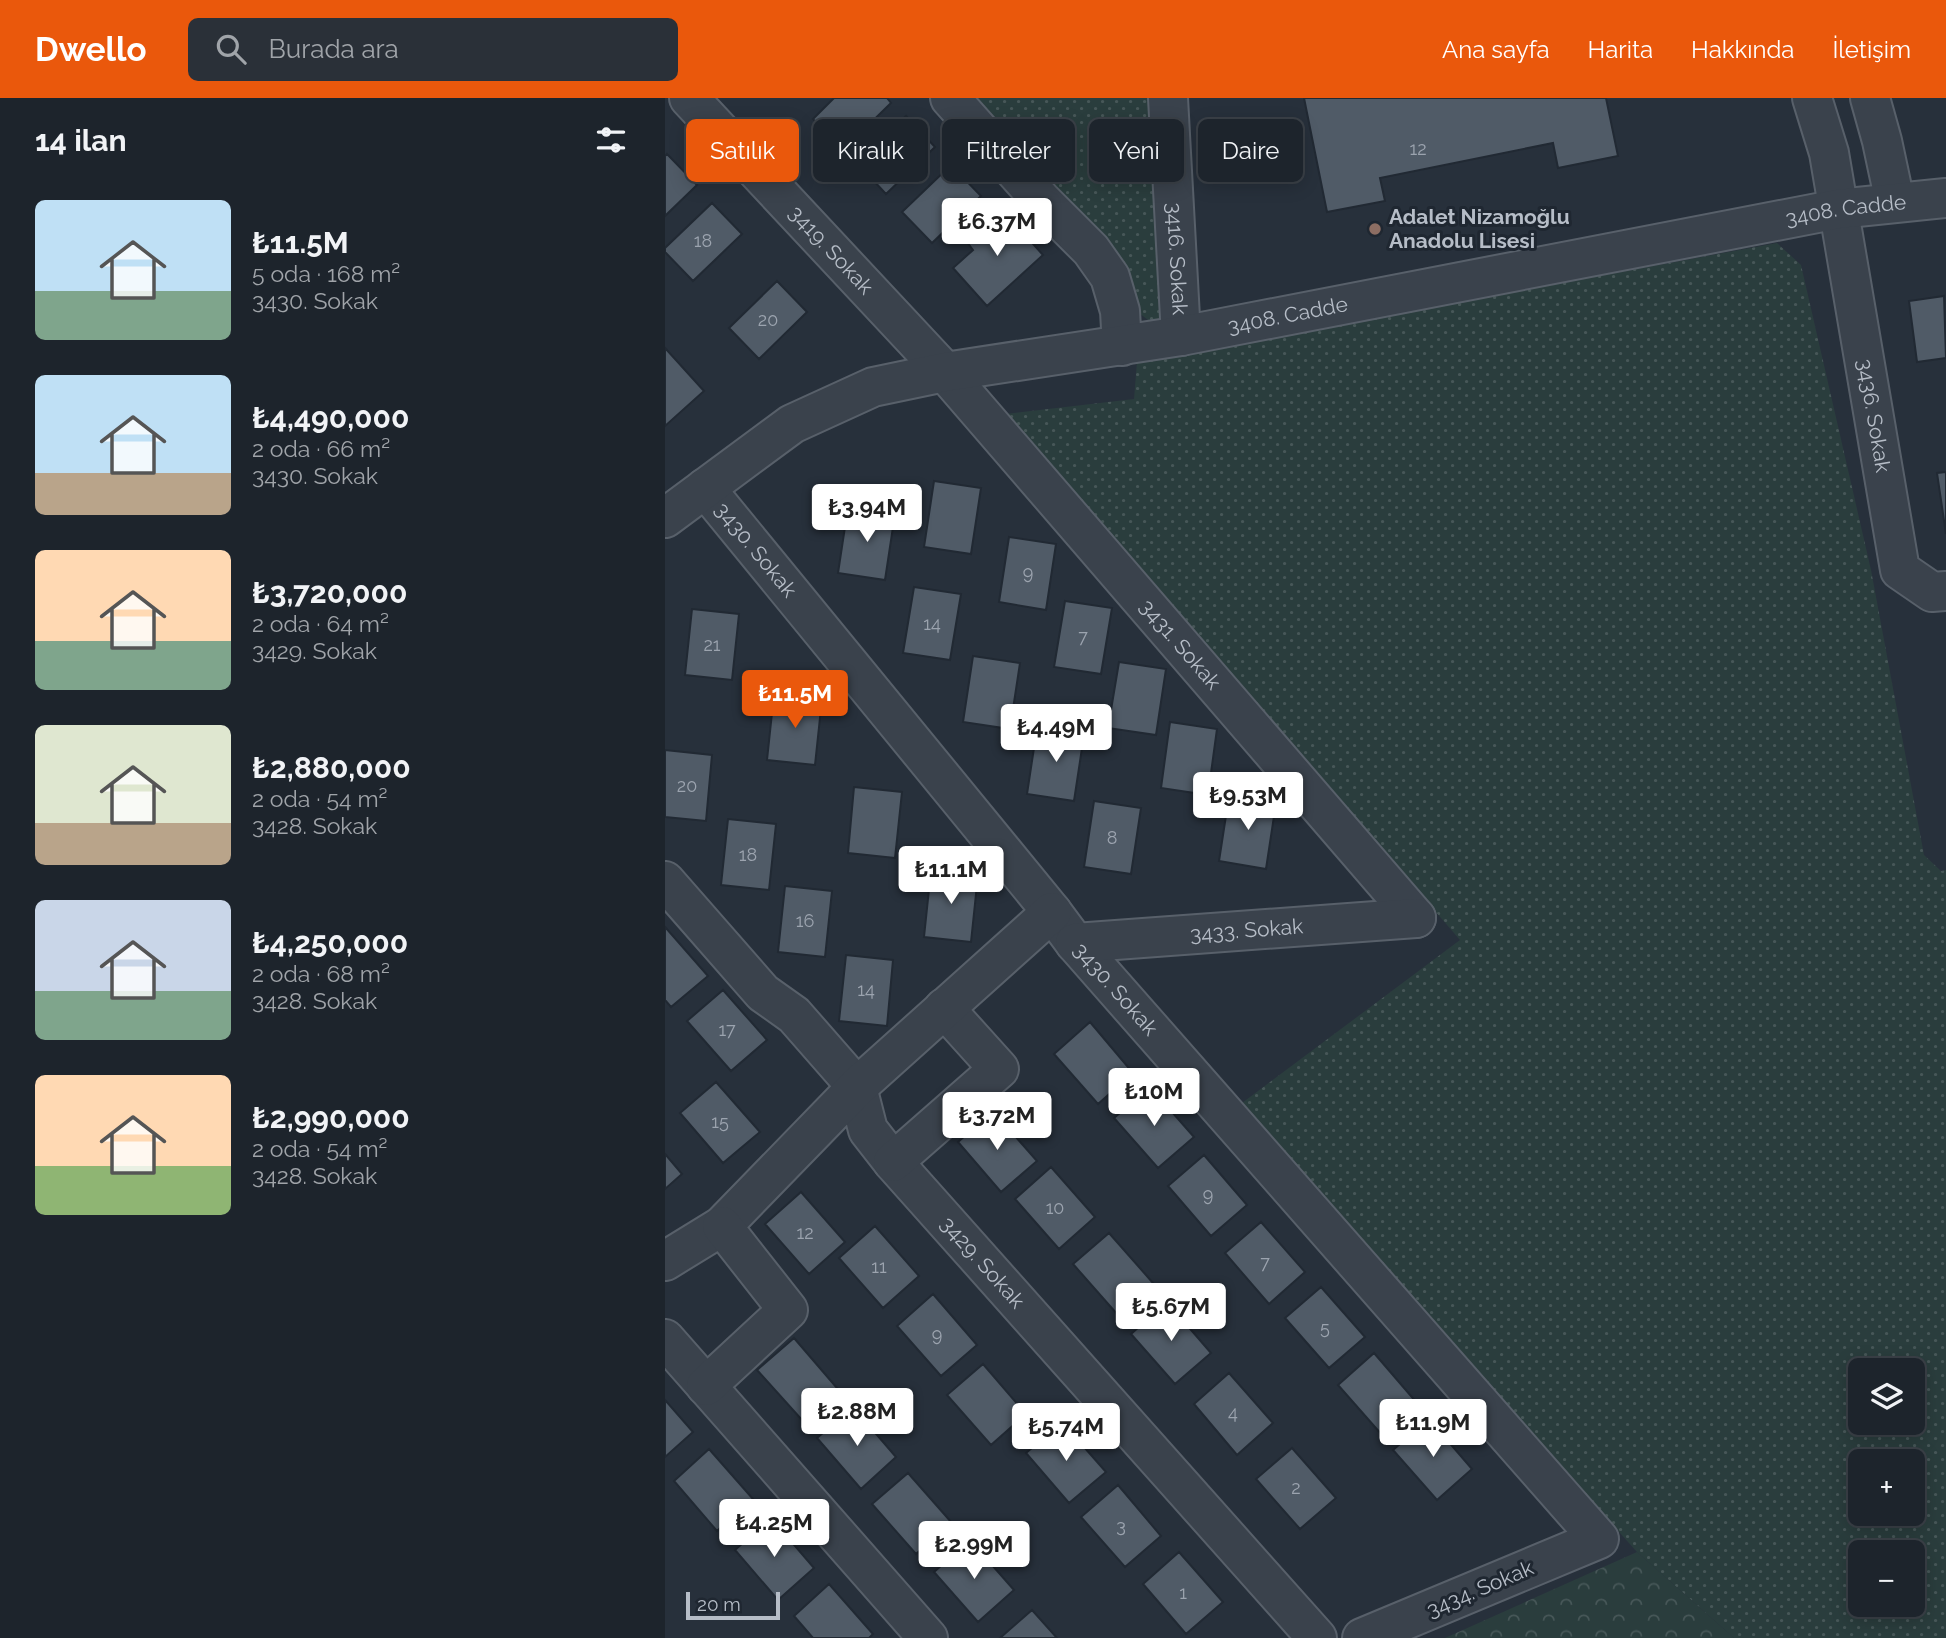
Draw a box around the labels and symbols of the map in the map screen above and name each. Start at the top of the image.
house number: 12 [1409,138,1427,159]
street label: 3408. Cadde [1783,189,1907,231]
pin: ₺6.37M [940,198,1054,258]
street label: 3419. Sokak [784,200,879,299]
street label: 3416. Sokak [1162,202,1193,316]
place label: Adalet Nizamoğlu Anadolu Lisesi [1389,204,1570,253]
marker: Adalet Nizamoğlu Anadolu Lisesi [1367,221,1383,237]
house number: 18 [694,230,712,251]
street label: 3408. Cadde [1226,291,1350,339]
house number: 20 [758,309,778,330]
street label: 3436. Sokak [1852,357,1896,474]
pin: ₺3.94M [810,484,924,544]
street label: 3430. Sokak [710,497,802,602]
house number: 9 [1023,562,1033,583]
street label: 3431. Sokak [1135,594,1226,695]
house number: 14 [923,613,941,634]
house number: 7 [1078,626,1088,647]
house number: 21 [703,634,721,655]
pin: ₺11.5M [738,670,852,730]
pin: ₺4.49M [999,704,1113,764]
pin: ₺9.53M [1191,772,1305,832]
house number: 20 [677,775,697,796]
house number: 8 [1107,827,1117,848]
house number: 18 [739,844,757,865]
pin: ₺11.1M [894,846,1008,906]
house number: 16 [796,910,814,931]
street label: 3433. Sokak [1189,913,1304,947]
street label: 3430. Sokak [1069,937,1163,1040]
house number: 14 [857,979,875,1000]
house number: 17 [718,1019,736,1040]
pin: ₺10M [1113,1068,1195,1128]
pin: ₺3.72M [940,1093,1054,1152]
house number: 15 [711,1111,729,1132]
house number: 9 [1203,1184,1213,1205]
house number: 10 [1046,1197,1064,1218]
street label: 3429. Sokak [936,1211,1030,1313]
house number: 12 [796,1222,814,1243]
house number: 7 [1260,1252,1270,1273]
house number: 11 [871,1256,887,1277]
pin: ₺5.67M [1114,1284,1228,1343]
house number: 5 [1320,1317,1330,1338]
house number: 9 [932,1324,942,1345]
pin: ₺2.88M [800,1388,914,1448]
pin: ₺11.9M [1376,1400,1490,1459]
house number: 4 [1228,1402,1238,1423]
pin: ₺5.74M [1009,1404,1123,1463]
house number: 2 [1291,1477,1301,1498]
pin: ₺4.25M [717,1500,831,1559]
house number: 3 [1116,1515,1126,1536]
pin: ₺2.99M [917,1522,1031,1581]
street label: 3434. Sokak [1423,1555,1537,1622]
house number: 1 [1179,1582,1187,1603]
scale bar [686,1589,781,1621]

